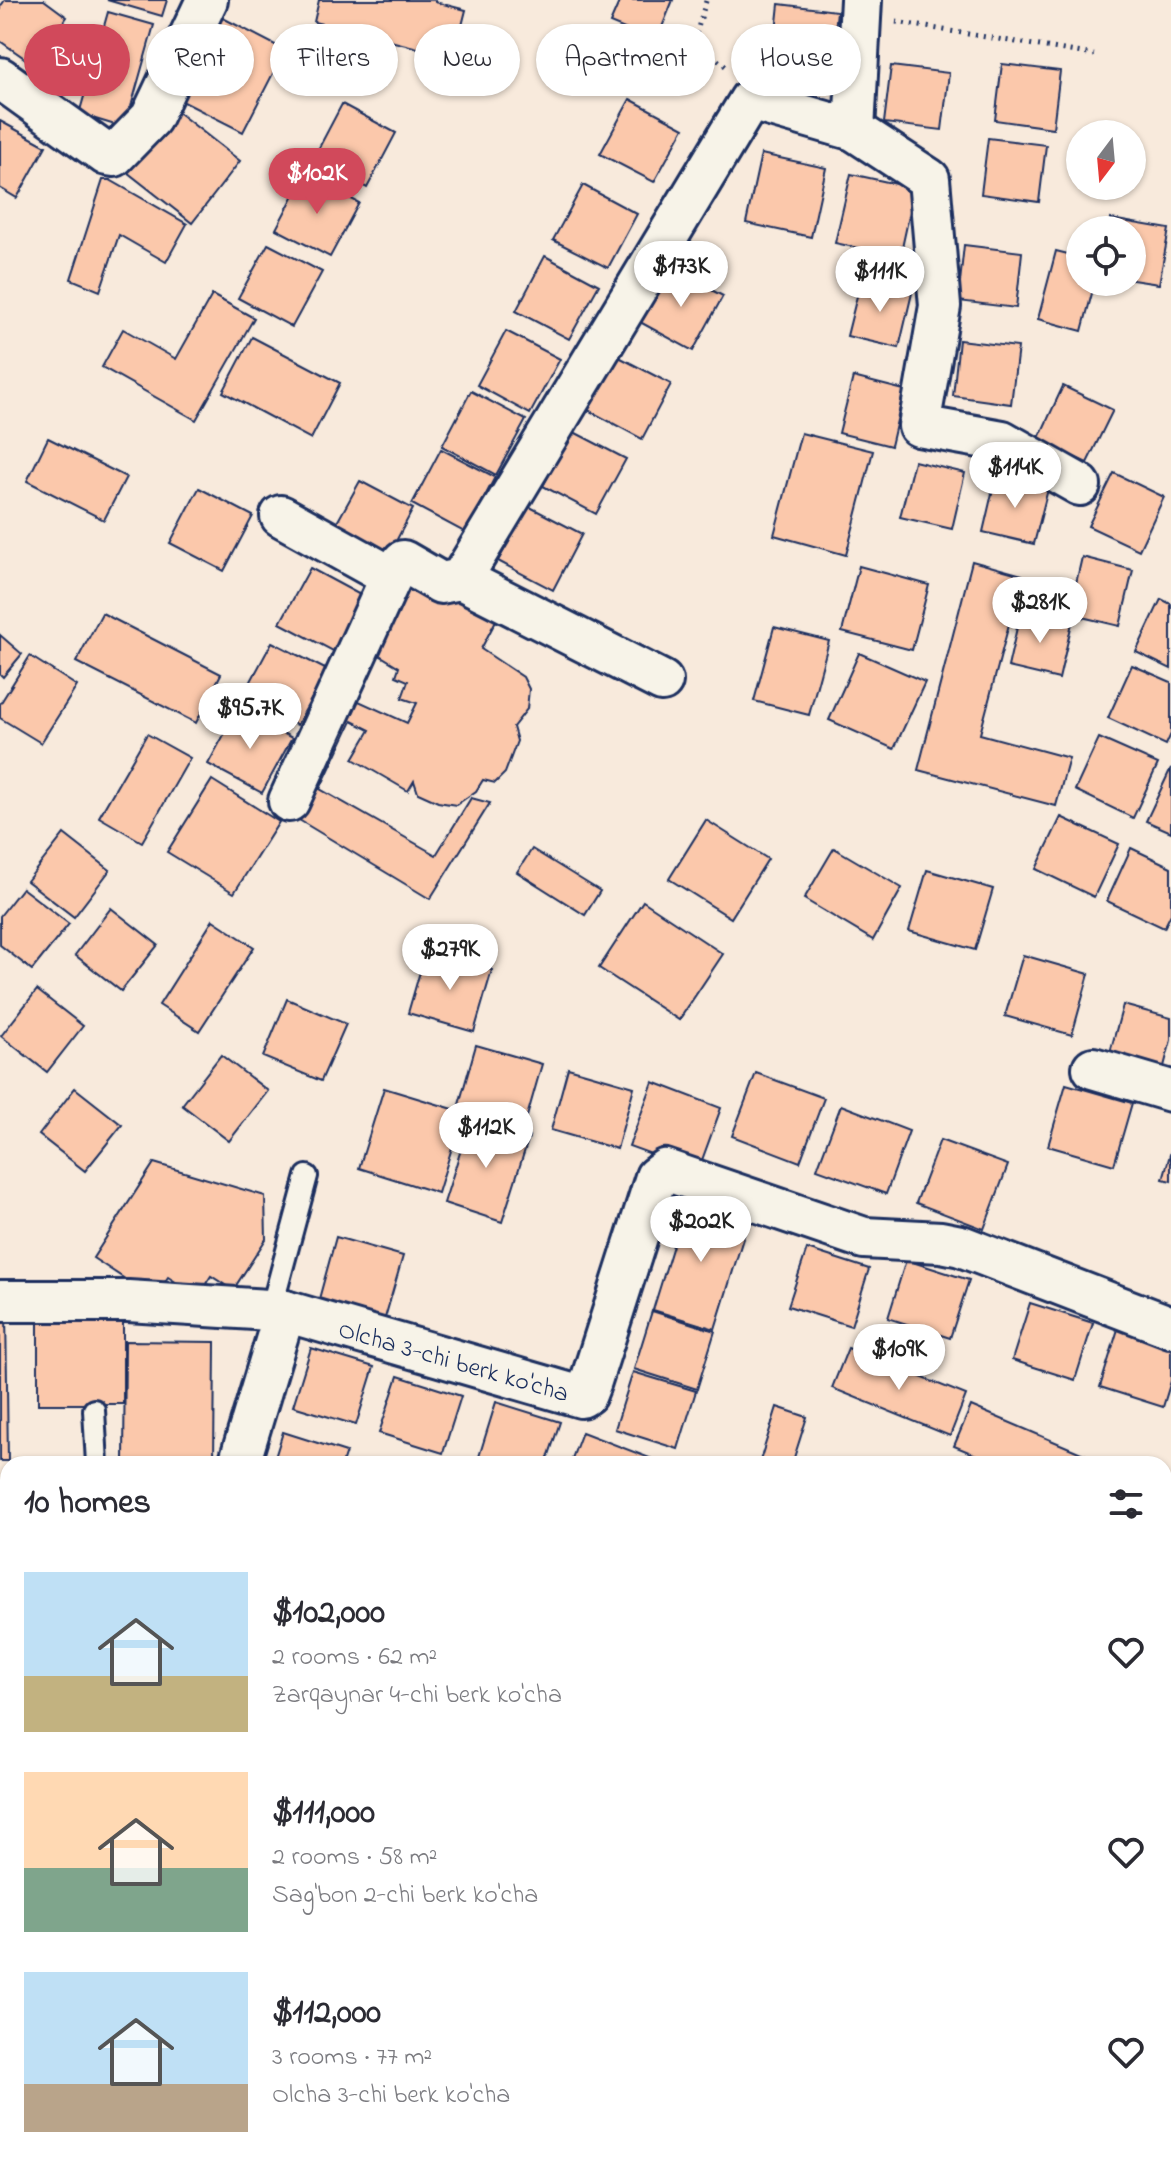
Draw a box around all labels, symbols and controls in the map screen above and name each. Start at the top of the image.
chip: Buy [24,24,130,96]
chip: Rent [146,24,254,96]
chip: Filters [270,24,398,96]
chip: New [414,24,520,96]
chip: Apartment [536,24,715,96]
chip: House [731,24,861,96]
north arrow [1066,120,1146,200]
map controls [1066,120,1146,296]
pin: $102K [261,148,373,216]
text: $102K [287,155,347,193]
button: locate [1066,216,1146,296]
pin: $173K [625,241,737,309]
pin: $111K [824,246,936,314]
text: $173K [652,248,710,286]
text: $111K [853,253,907,291]
pin: $114K [959,442,1071,510]
text: $114K [987,449,1043,487]
pin: $281K [984,577,1096,645]
text: $281K [1010,584,1070,622]
pin: $95.7K [185,683,315,751]
text: $95.7K [216,690,284,728]
pin: $279K [394,924,506,992]
text: $279K [420,931,480,969]
pin: $112K [430,1102,542,1170]
text: $112K [457,1109,515,1147]
pin: $202K [645,1196,757,1264]
text: $202K [668,1203,734,1241]
street label: Olcha 3-chi berk ko'cha [333,1312,573,1414]
pin: $109K [843,1324,955,1392]
text: $109K [871,1331,927,1369]
text: 10 homes [24,1479,151,1529]
icon: filters [1104,1482,1148,1526]
text: $102,000 [272,1589,385,1639]
icon: home [88,1604,184,1700]
icon: heart [1104,1630,1148,1674]
text: 2 rooms · 62 m² [272,1639,437,1677]
text: Zarqaynar 4-chi berk ko'cha [272,1677,562,1715]
text: $111,000 [272,1789,375,1839]
icon: home [88,1804,184,1900]
icon: heart [1104,1830,1148,1874]
text: 2 rooms · 58 m² [272,1839,438,1877]
text: Sag'bon 2-chi berk ko'cha [272,1877,538,1915]
text: $112,000 [272,1989,381,2039]
icon: home [88,2004,184,2100]
icon: heart [1104,2030,1148,2074]
text: 3 rooms · 77 m² [272,2039,432,2077]
text: Olcha 3-chi berk ko'cha [272,2077,510,2115]

